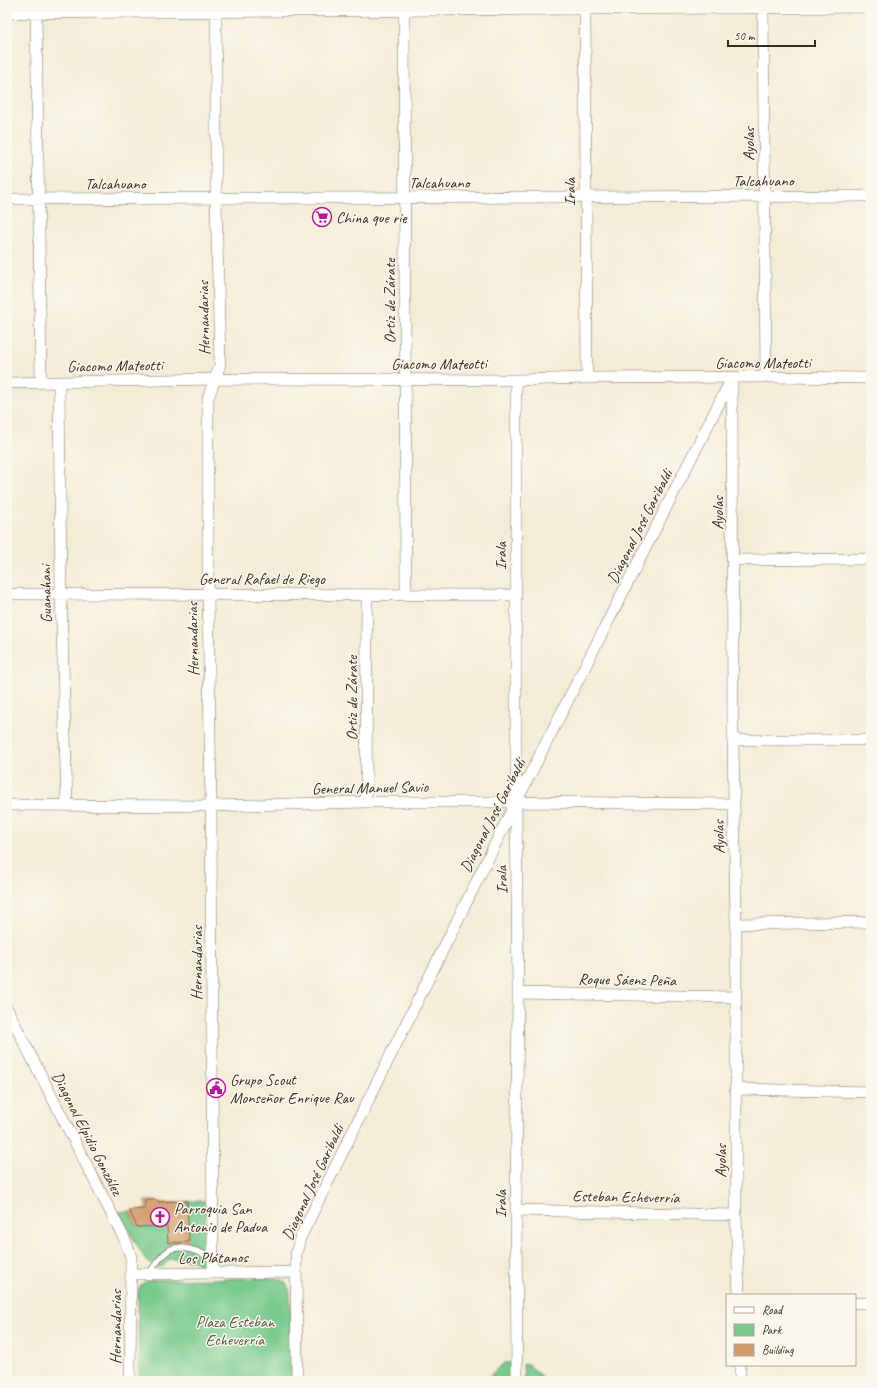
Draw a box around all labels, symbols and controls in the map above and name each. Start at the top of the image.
scale bar [728,22,815,48]
text: 50 m [734,28,756,44]
street label: Ayolas [739,126,759,161]
street label: Talcahuano [733,171,796,191]
street label: Talcahuano [409,173,472,193]
street label: Talcahuano [85,174,148,194]
street label: Irala [560,176,580,206]
supermarket icon: China que rie [311,206,333,228]
place label: China que rie [336,208,408,228]
street label: Ortiz de Zárate [380,257,400,343]
street label: Hernandarias [193,279,215,355]
street label: Giacomo Mateotti [715,353,813,373]
street label: Giacomo Mateotti [391,354,489,374]
street label: Giacomo Mateotti [67,355,165,377]
street label: Diagonal José Garibaldi [603,464,678,587]
street label: Ayolas [708,495,728,530]
street label: Irala [491,540,511,570]
street label: Guanahani [35,563,57,623]
street label: General Rafael de Riego [199,569,326,589]
street label: Hernandarias [182,600,204,676]
street label: Ortiz de Zárate [342,654,362,740]
street label: Diagonal José Garibaldi [456,753,531,876]
street label: General Manuel Savio [312,777,430,799]
street label: Ayolas [709,818,729,854]
street label: Irala [492,864,512,894]
street label: Hernandarias [187,924,207,1000]
street label: Roque Sáenz Peña [578,969,677,991]
street label: Diagonal Elpidio González [47,1068,128,1200]
place label: Grupo Scout Monseñor Enrique Rau [230,1070,355,1108]
public building icon: Grupo Scout Monseñor Enrique Rau [205,1077,227,1099]
street label: Diagonal José Garibaldi [277,1120,349,1243]
street label: Ayolas [711,1143,731,1178]
street label: Esteban Echeverría [572,1186,681,1208]
street label: Irala [491,1188,511,1218]
place label: Parroquia San Antonio de Padua [174,1199,268,1237]
church icon: Parroquia San Antonio de Padua [149,1206,171,1228]
street label: Los Plátanos [178,1247,250,1269]
street label: Hernandarias [106,1288,126,1364]
legend [726,1294,856,1366]
text: Road [762,1302,784,1318]
park label: Plaza Esteban Echeverría [196,1312,275,1350]
text: Park [762,1322,783,1338]
text: Building [762,1342,794,1358]

